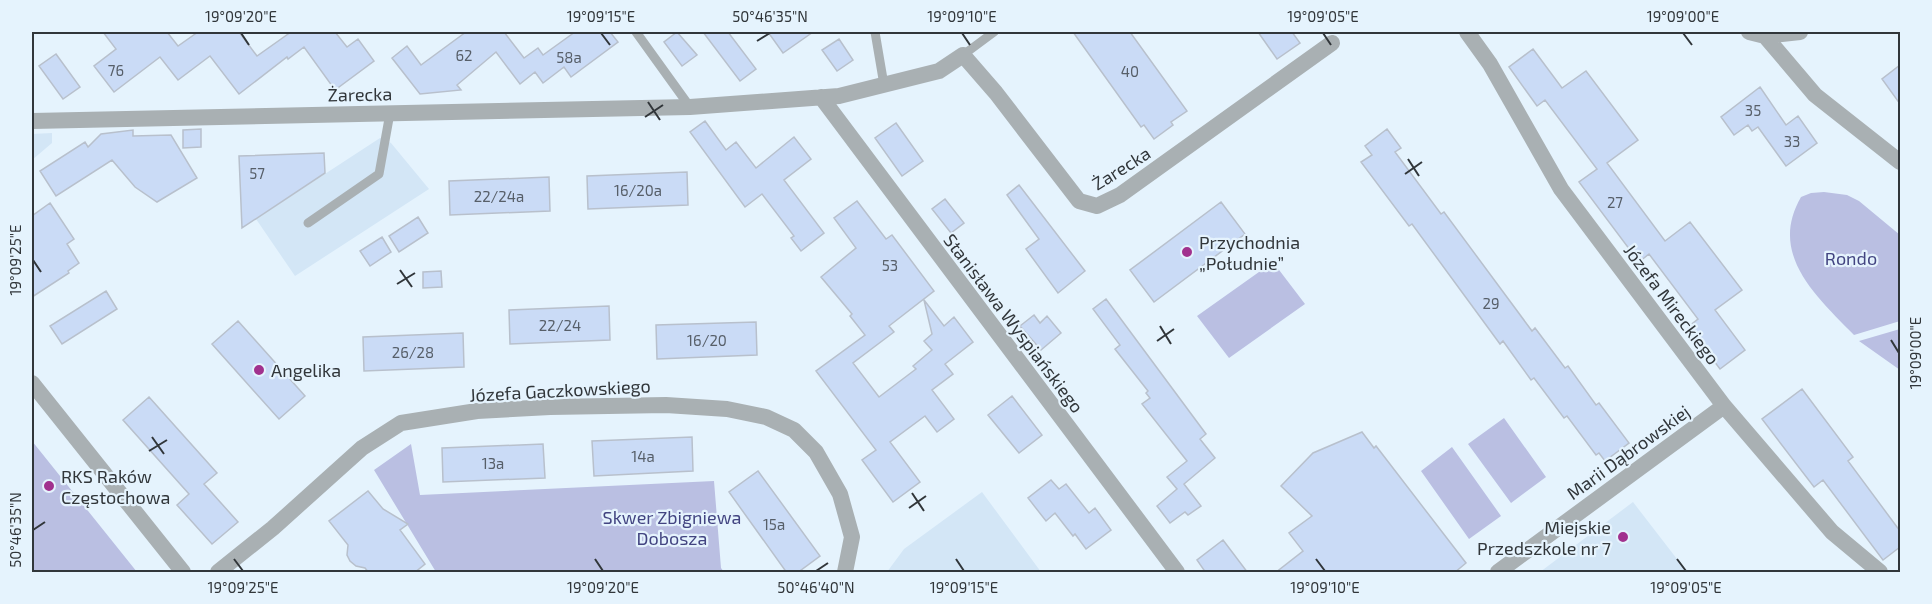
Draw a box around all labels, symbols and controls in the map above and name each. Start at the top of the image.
text: 19°09'20"E [205,7,277,25]
text: 19°09'15"E [567,7,635,25]
text: 50°46'35"N [732,7,808,25]
text: 19°09'10"E [927,7,997,25]
text: 19°09'05"E [1287,7,1359,25]
text: 19°09'00"E [1647,7,1719,25]
house number: 62 [455,46,473,64]
house number: 58a [556,48,582,66]
house number: 76 [108,61,124,79]
house number: 40 [1121,62,1139,80]
street label: Żarecka [328,82,392,106]
house number: 35 [1745,101,1761,119]
house number: 33 [1784,132,1800,150]
street label: Żarecka [1088,142,1154,194]
house number: 57 [249,164,265,182]
house number: 16/20a [614,181,662,199]
house number: 22/24a [474,187,524,205]
house number: 27 [1607,193,1623,211]
text: 19°09'25"E [6,225,24,295]
street label: Stanisława Wyspiańskiego [939,229,1089,417]
place label: Przychodnia „Południe” [1199,231,1300,274]
street label: Józefa Mireckiego [1620,239,1724,369]
marker: Przychodnia „Południe” [1180,245,1194,259]
park label: Rondo [1825,247,1877,269]
house number: 53 [882,256,898,274]
house number: 29 [1482,294,1500,312]
house number: 22/24 [539,316,581,334]
text: 19°09'00"E [1906,317,1924,389]
house number: 16/20 [687,331,727,349]
house number: 26/28 [392,343,434,361]
place label: Angelika [271,359,341,381]
marker: Angelika [252,363,266,377]
street label: Józefa Gaczkowskiego [469,374,651,406]
street label: Marii Dąbrowskiej [1562,400,1694,504]
house number: 14a [631,447,655,465]
house number: 13a [482,454,504,472]
place label: RKS Raków Częstochowa [61,465,170,508]
marker: RKS Raków Częstochowa [42,479,56,493]
text: 50°46'35"N [6,492,24,568]
park label: Skwer Zbigniewa Dobosza [603,506,741,549]
house number: 15a [763,515,785,533]
place label: Miejskie Przedszkole nr 7 [1477,516,1611,559]
marker: Miejskie Przedszkole nr 7 [1616,530,1630,544]
text: 19°09'25"E [208,578,278,596]
text: 19°09'20"E [567,578,639,596]
text: 50°46'40"N [777,578,855,596]
text: 19°09'15"E [930,578,998,596]
text: 19°09'10"E [1290,578,1360,596]
text: 19°09'05"E [1650,578,1722,596]

